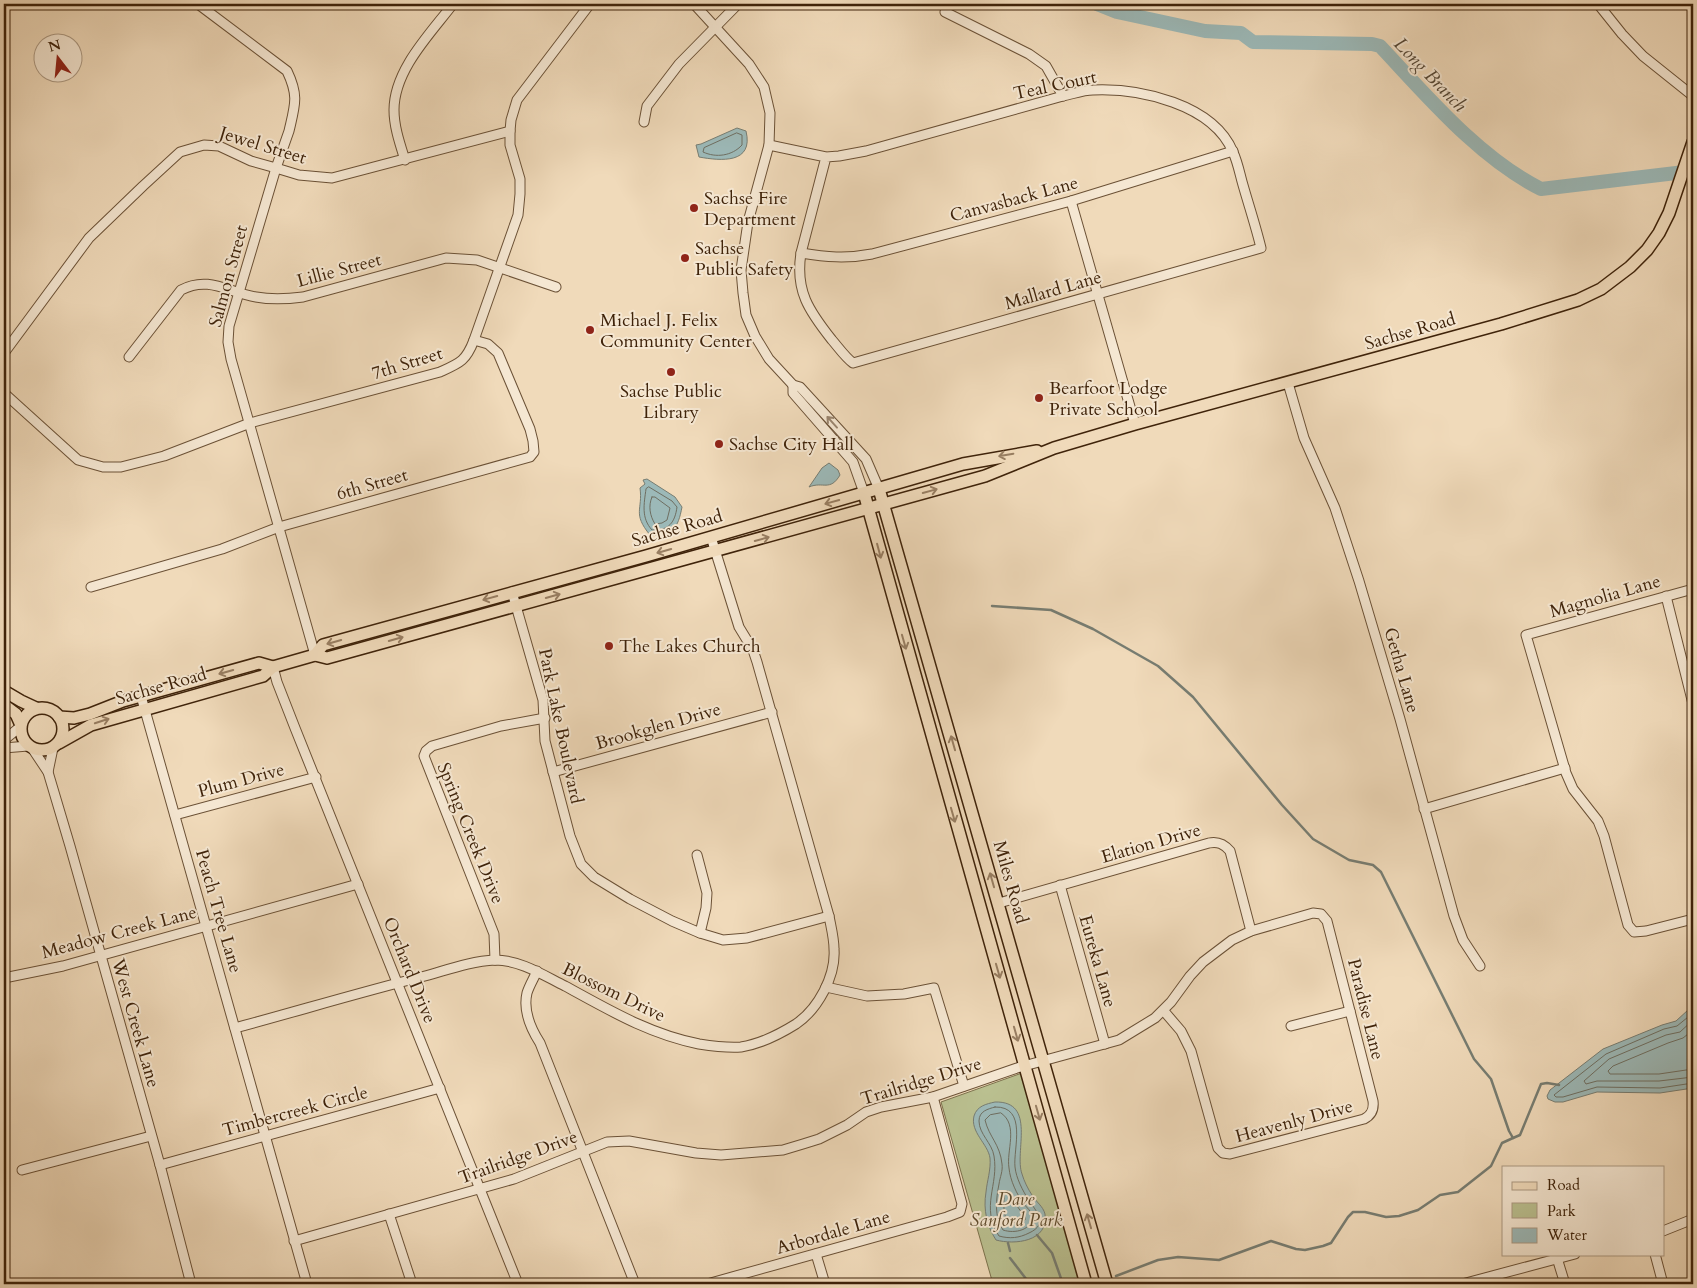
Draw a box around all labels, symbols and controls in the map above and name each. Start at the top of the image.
north arrow [32,32,82,82]
water label: Long Branch [1388,32,1472,118]
text: N [46,35,63,57]
street label: Teal Court [1011,64,1099,106]
street label: Jewel Street [213,120,310,171]
street label: Canvasback Lane [947,170,1081,229]
place label: Sachse Fire Department [704,186,796,232]
marker: Sachse Fire Department [688,202,700,214]
street label: Salmon Street [203,222,254,330]
place label: Sachse Public Safety [695,236,794,282]
street label: Lillie Street [294,247,384,294]
marker: Sachse Public Safety [679,252,691,264]
street label: Mallard Lane [1002,265,1105,316]
street label: Sachse Road [1362,306,1459,356]
place label: Michael J. Felix Community Center [600,308,752,354]
marker: Michael J. Felix Community Center [584,324,596,336]
street label: 7th Street [369,341,446,386]
marker: Sachse Public Library [665,366,677,378]
place label: Bearfoot Lodge Private School [1049,376,1168,422]
place label: Sachse Public Library [620,379,722,425]
marker: Bearfoot Lodge Private School [1033,392,1045,404]
one-way arrow [826,415,837,428]
place label: Sachse City Hall [729,432,854,457]
marker: Sachse City Hall [713,438,725,450]
one-way arrow [999,451,1015,461]
street label: 6th Street [334,462,411,507]
one-way arrow [922,486,938,495]
one-way arrow [825,498,841,507]
street label: Sachse Road [629,503,726,553]
one-way arrow [754,533,770,543]
one-way arrow [875,543,885,559]
one-way arrow [656,546,672,556]
street label: Magnolia Lane [1547,569,1663,624]
one-way arrow [544,590,560,600]
one-way arrow [483,594,499,604]
street label: Getha Lane [1377,625,1426,716]
one-way arrow [900,633,910,649]
one-way arrow [388,634,404,644]
place label: The Lakes Church [619,634,761,659]
one-way arrow [326,637,342,647]
marker: The Lakes Church [603,640,615,652]
street label: Park Lake Boulevard [532,646,589,807]
street label: Sachse Road [113,661,210,711]
one-way arrow [219,668,235,677]
street label: Brookglen Drive [593,697,724,756]
one-way arrow [94,716,110,726]
one-way arrow [947,736,957,752]
street label: Plum Drive [195,757,287,804]
street label: Spring Creek Drive [431,759,510,907]
one-way arrow [949,806,959,822]
street label: Elation Drive [1098,817,1204,870]
street label: Miles Road [987,838,1034,927]
street label: Peach Tree Lane [189,846,248,976]
one-way arrow [987,872,997,888]
street label: Meadow Creek Lane [39,900,199,965]
street label: Eureka Lane [1072,912,1123,1010]
street label: Orchard Drive [377,913,442,1027]
street label: West Creek Lane [105,955,166,1090]
street label: Paradise Lane [1341,956,1390,1062]
street label: Blossom Drive [558,957,670,1028]
one-way arrow [994,963,1004,979]
one-way arrow [1012,1026,1021,1042]
street label: Trailridge Drive [858,1051,985,1112]
street label: Timbercreek Circle [220,1080,371,1143]
street label: Heavenly Drive [1232,1094,1356,1149]
one-way arrow [1034,1105,1044,1121]
street label: Trailridge Drive [455,1124,581,1191]
legend [1502,1166,1664,1256]
text: Road [1547,1175,1580,1195]
park label: Dave Sanford Park [970,1187,1062,1233]
text: Park [1547,1201,1576,1221]
street label: Arbordale Lane [773,1204,893,1261]
one-way arrow [1083,1213,1093,1229]
text: Water [1546,1225,1588,1245]

